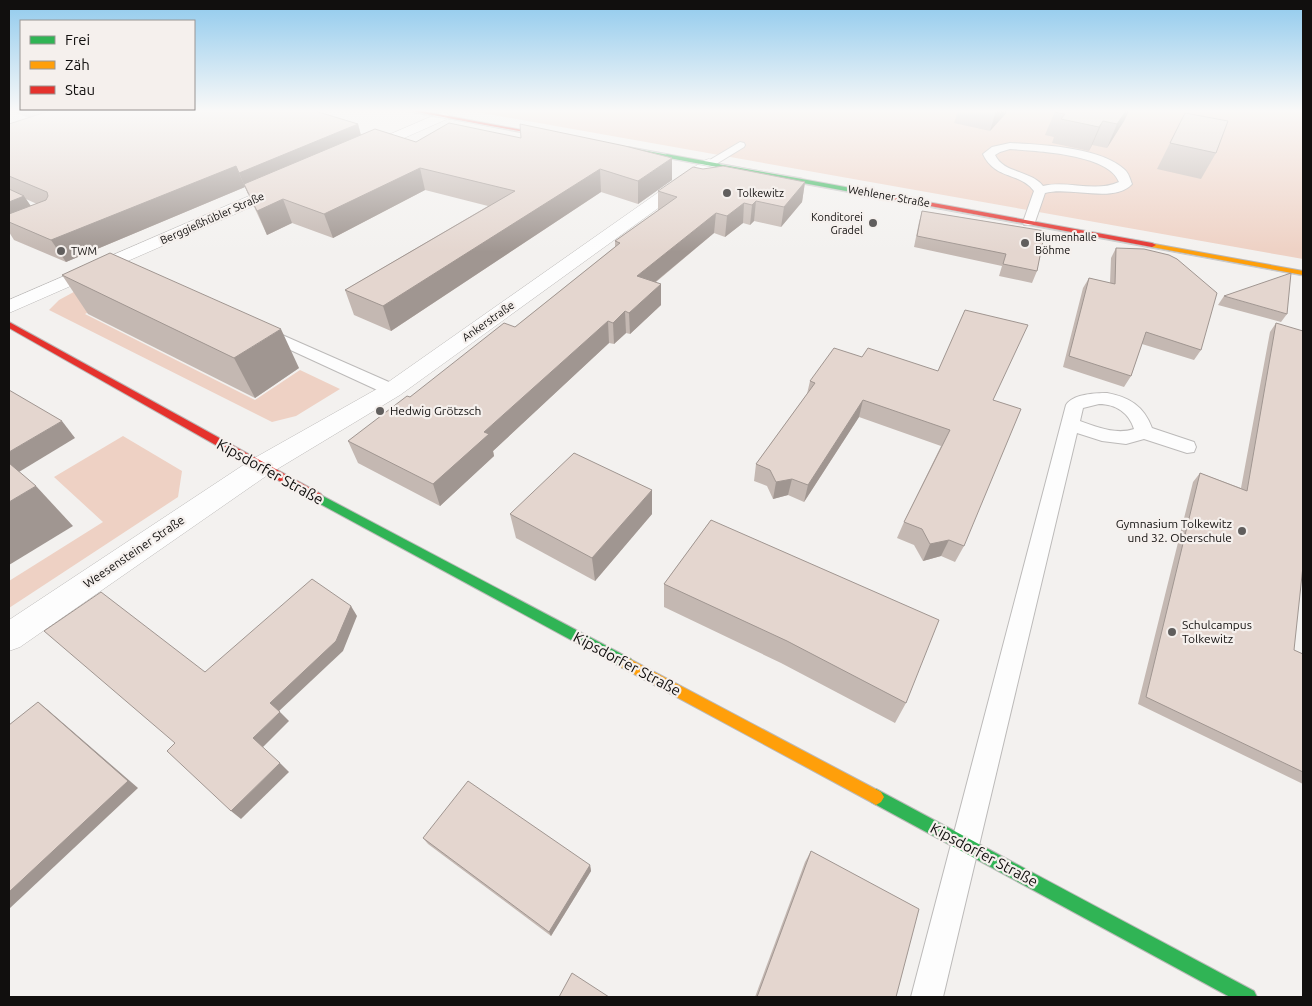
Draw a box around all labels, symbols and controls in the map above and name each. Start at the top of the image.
legend [20,20,195,110]
text: Frei [65,31,90,48]
text: Zäh [65,56,90,73]
text: Stau [65,81,95,98]
street label: Wehlener Straße [847,183,931,209]
marker: Tolkewitz [721,187,733,199]
place label: Tolkewitz [737,187,784,199]
street label: Berggießhübler Straße [158,190,266,246]
place label: Konditorei Gradel [811,211,863,236]
marker: Konditorei Gradel [867,217,879,229]
place label: Blumenhalle Böhme [1035,231,1097,256]
marker: Blumenhalle Böhme [1019,237,1031,249]
marker: TWM [55,245,67,257]
place label: TWM [71,245,97,257]
street label: Ankerstraße [460,299,516,343]
place label: Hedwig Grötzsch [390,404,481,417]
marker: Hedwig Grötzsch [374,405,386,417]
street label: Kipsdorfer Straße [214,435,326,508]
street label: Weesensteiner Straße [81,513,187,590]
place label: Gymnasium Tolkewitz und 32. Oberschule [1116,517,1232,544]
marker: Gymnasium Tolkewitz und 32. Oberschule [1236,525,1248,537]
place label: Schulcampus Tolkewitz [1182,618,1252,645]
marker: Schulcampus Tolkewitz [1166,626,1178,638]
street label: Kipsdorfer Straße [571,628,684,699]
street label: Kipsdorfer Straße [928,819,1041,890]

